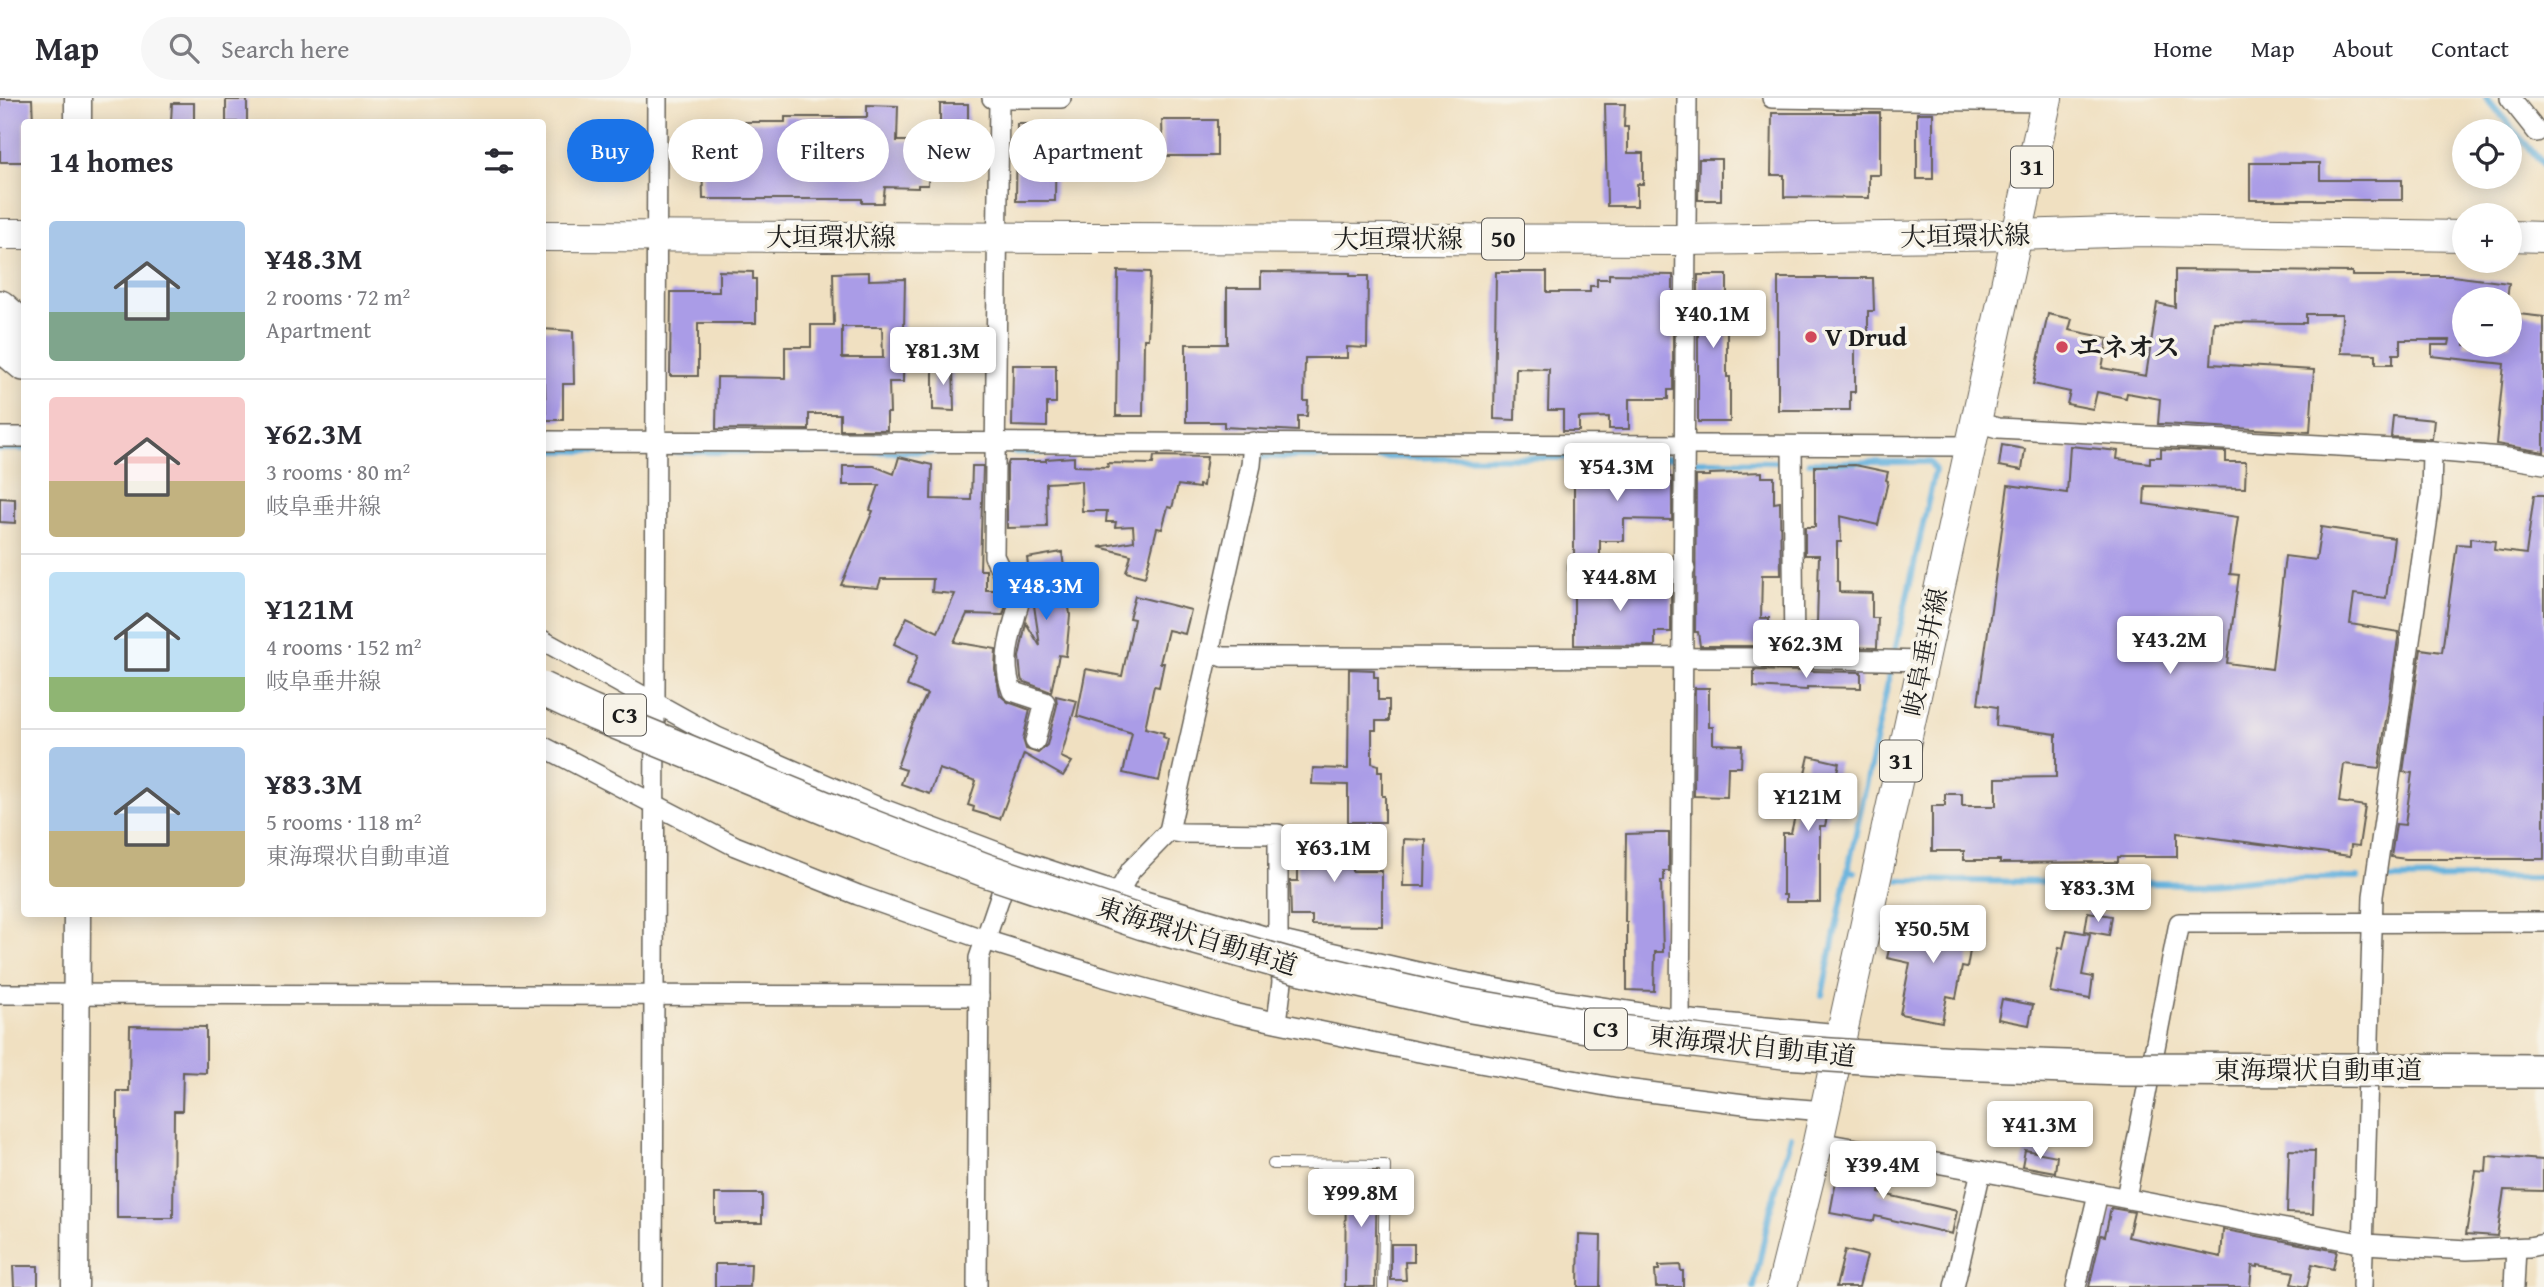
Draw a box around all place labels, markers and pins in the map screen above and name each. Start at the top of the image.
pin: ¥40.1M [1656,290,1770,350]
place label: V Drud [1825,317,1907,356]
place label: エネオス [2076,327,2180,366]
pin: ¥81.3M [886,328,1000,387]
marker: V Drud [1803,329,1819,345]
marker: エネオス [2054,339,2070,355]
pin: ¥54.3M [1560,444,1674,503]
pin: ¥44.8M [1563,554,1677,613]
pin: ¥48.3M [989,562,1103,622]
pin: ¥43.2M [2113,616,2227,676]
pin: ¥62.3M [1749,620,1863,680]
pin: ¥121M [1759,774,1857,833]
pin: ¥63.1M [1277,824,1391,884]
pin: ¥83.3M [2041,864,2155,924]
pin: ¥50.5M [1876,906,1990,965]
pin: ¥41.3M [1983,1102,2097,1161]
pin: ¥39.4M [1826,1142,1940,1201]
pin: ¥99.8M [1304,1170,1418,1229]

